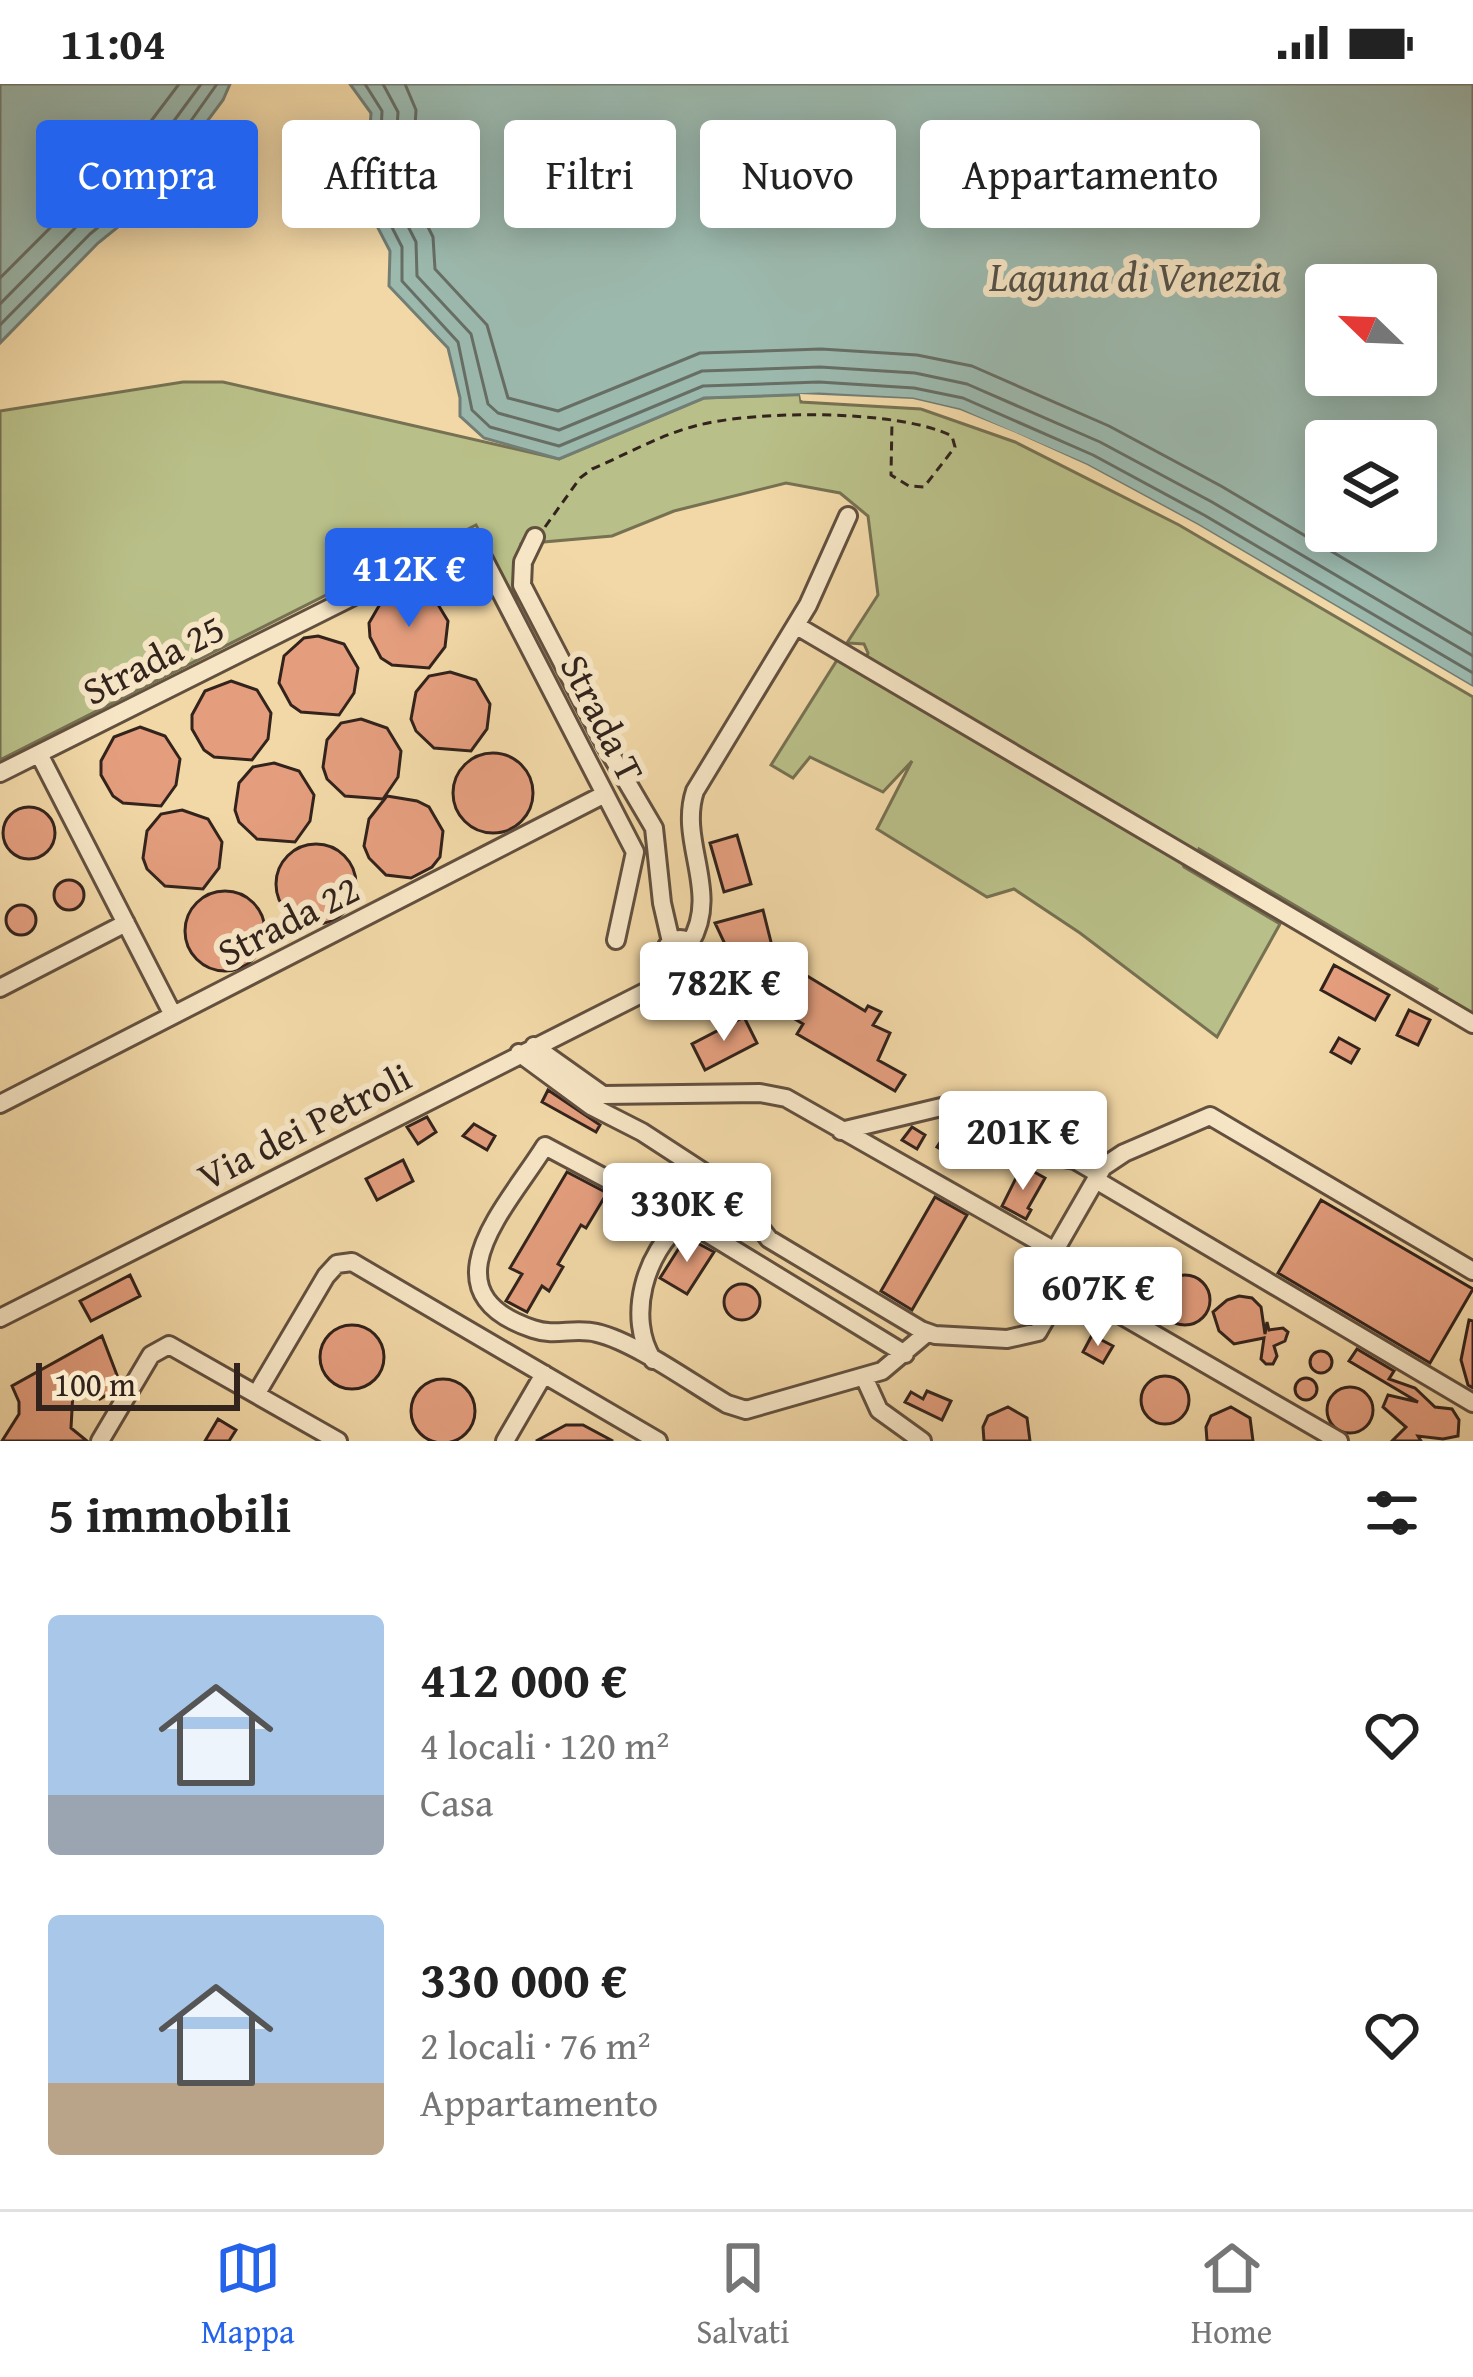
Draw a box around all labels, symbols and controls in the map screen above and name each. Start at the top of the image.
text: 11:04 [60,10,166,75]
chip: Compra [36,120,258,228]
chip: Affitta [282,120,480,228]
chip: Filtri [504,120,676,228]
chip: Nuovo [700,120,896,228]
chip: Appartamento [920,120,1260,228]
water label: Laguna di Venezia [988,245,1282,306]
north arrow [1305,264,1437,396]
map controls [1305,264,1437,552]
button: layers [1305,420,1437,552]
pin: 412K € [311,528,507,630]
text: 412K € [352,538,466,595]
street label: Strada 25 [72,599,234,719]
street label: Strada T [547,644,660,792]
street label: Strada 22 [207,860,369,980]
pin: 782K € [626,942,822,1044]
text: 782K € [667,952,781,1009]
street label: Via dei Petroli [187,1047,420,1204]
pin: 201K € [925,1091,1121,1193]
text: 201K € [966,1101,1080,1158]
pin: 330K € [589,1163,785,1265]
text: 330K € [630,1173,744,1230]
pin: 607K € [1000,1247,1196,1349]
text: 607K € [1041,1257,1155,1314]
scale bar [36,1357,240,1410]
text: 100 m [54,1360,136,1408]
text: 5 immobili [48,1476,291,1551]
icon: filters [1359,1480,1425,1546]
text: 412 000 € [420,1641,627,1716]
icon: home [144,1663,288,1807]
icon: heart [1359,1702,1425,1768]
text: 4 locali · 120 m² [420,1716,669,1773]
text: Casa [420,1773,494,1830]
text: 330 000 € [420,1941,627,2016]
icon: home [144,1963,288,2107]
icon: heart [1359,2002,1425,2068]
text: 2 locali · 76 m² [420,2016,651,2073]
text: Appartamento [420,2073,658,2130]
tab: Mappa [201,2235,295,2355]
tab: Salvati [696,2235,789,2355]
tab: Home [1191,2235,1272,2355]

